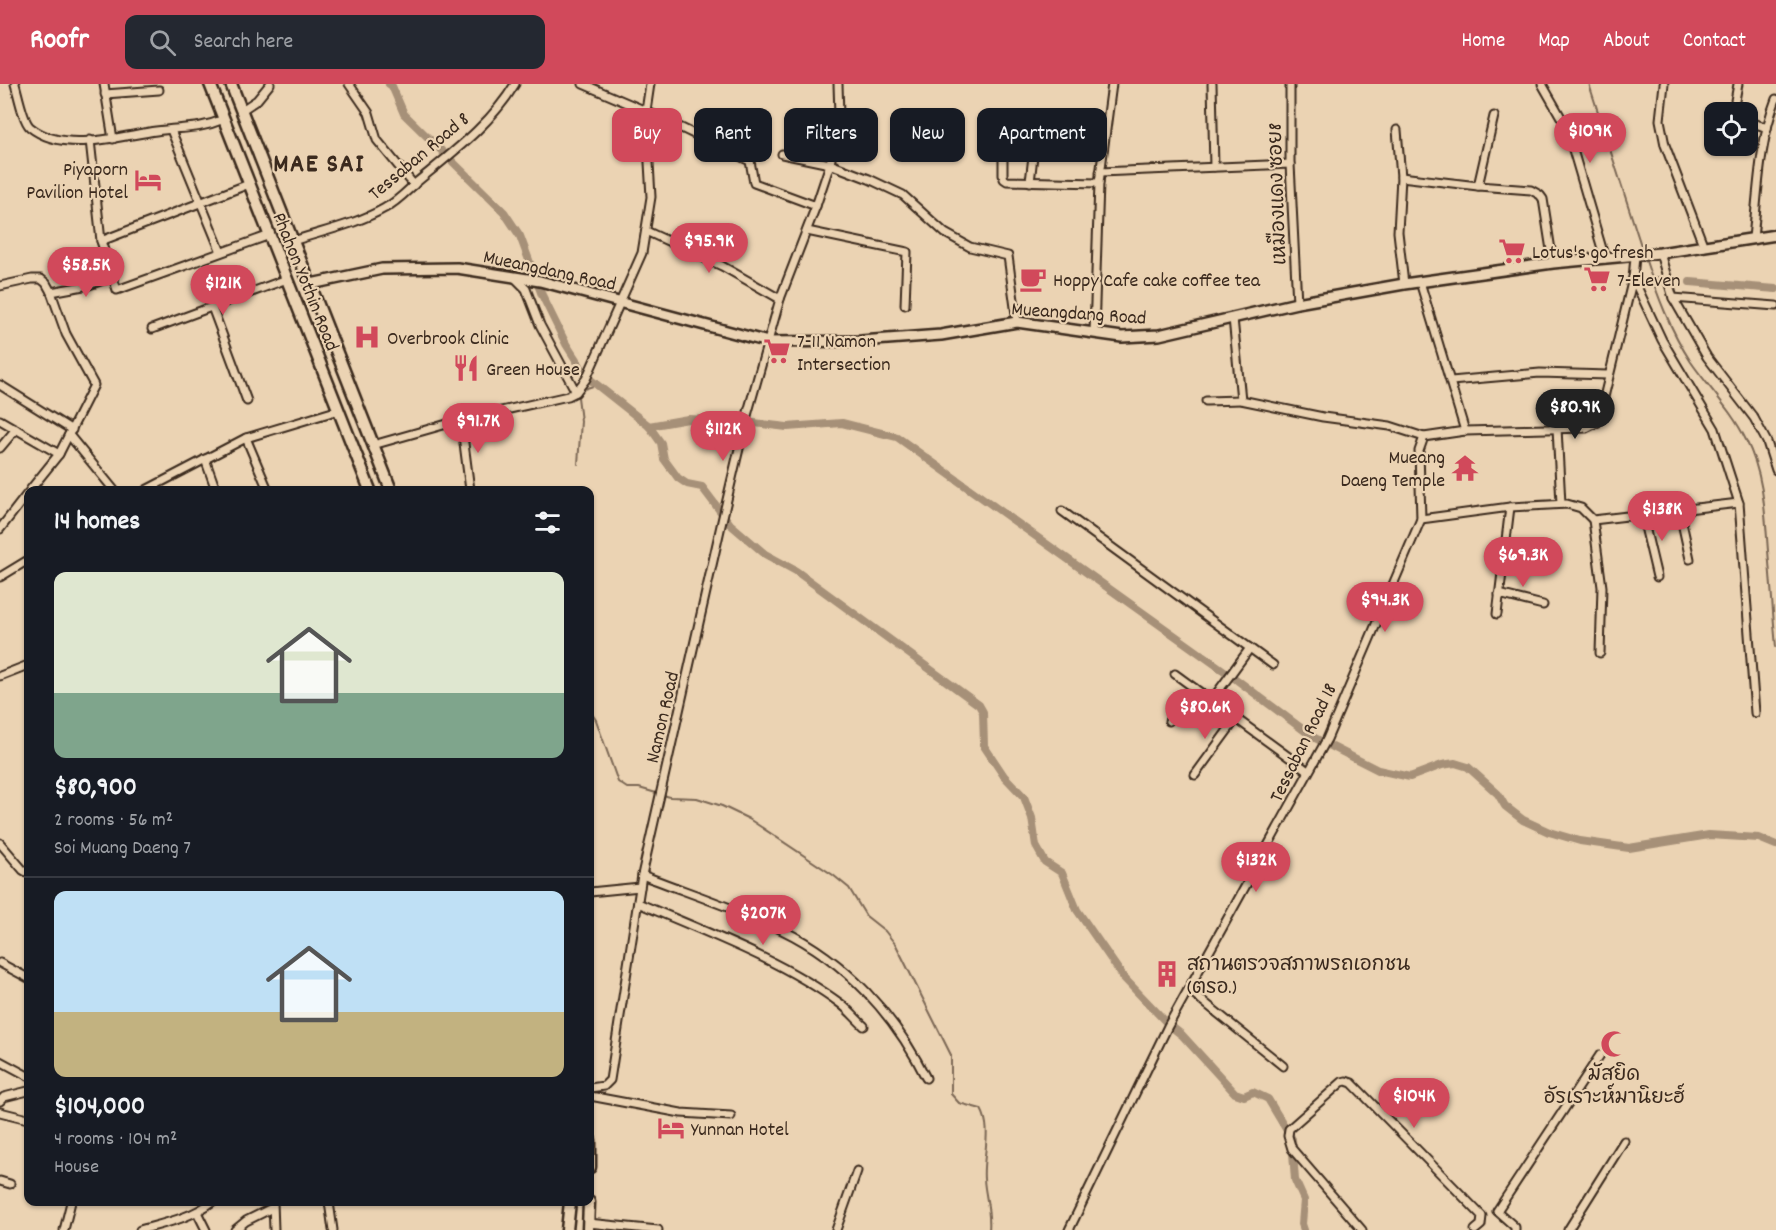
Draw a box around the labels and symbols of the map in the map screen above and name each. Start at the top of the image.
street label: Tessaban Road 8 [363,106,477,208]
pin: $109K [1548,113,1632,164]
street label: เหมืองแดง ซอย8 [1262,122,1295,266]
district label: MAE SAI [273,147,365,184]
place label: Piyaporn Pavilion Hotel [26,157,128,208]
hotel icon: Piyaporn Pavilion Hotel [133,165,163,195]
street label: Phahon Yothin Road [264,209,345,356]
pin: $95.9K [660,223,758,274]
supermarket icon: Lotus's go fresh [1497,236,1527,266]
place label: Lotus's go fresh [1532,240,1654,268]
street label: Mueangdang Road [480,244,618,300]
pin: $58.5K [37,247,135,298]
cafe icon: Hoppy Cafe cake coffee tea [1018,264,1048,294]
supermarket icon: 7-Eleven [1582,264,1612,294]
pin: $121K [181,265,265,316]
place label: Hoppy Cafe cake coffee tea [1053,268,1261,296]
place label: 7-Eleven [1617,268,1681,296]
street label: Mueangdang Road [1010,296,1147,334]
hospital icon: Overbrook Clinic [352,322,382,352]
place label: Overbrook Clinic [387,326,509,354]
place label: 7-11 Namon Intersection [797,329,890,380]
supermarket icon: 7-11 Namon Intersection [762,336,792,366]
restaurant icon: Green House [451,353,481,383]
place label: Green House [486,357,580,385]
pin: $80.9K [1526,389,1624,440]
pin: $91.7K [429,403,527,454]
pin: $112K [681,411,765,462]
place label: Mueang Daeng Temple [1341,445,1445,496]
temple icon: Mueang Daeng Temple [1450,453,1480,483]
pin: $138K [1620,491,1704,542]
pin: $69.3K [1474,537,1572,588]
pin: $94.3K [1336,582,1434,633]
street label: Namon Road [640,669,688,766]
street label: Tessaban Road 18 [1264,679,1346,808]
pin: $80.6K [1156,689,1254,740]
pin: $132K [1214,842,1298,893]
pin: $207K [721,895,805,946]
place label: สถานตรวจสภาพรถเอกชน (ตรอ.) [1187,952,1410,1003]
building icon: สถานตรวจสภาพรถเอกชน (ตรอ.) [1152,959,1182,989]
mosque icon: มัสยิด อัรเราะห์มานิยะฮ์ [1599,1029,1629,1059]
place label: มัสยิด อัรเราะห์มานิยะฮ์ [1544,1061,1685,1113]
pin: $104K [1372,1078,1456,1129]
hotel icon: Yunnan Hotel [656,1113,686,1143]
place label: Yunnan Hotel [691,1117,789,1145]

